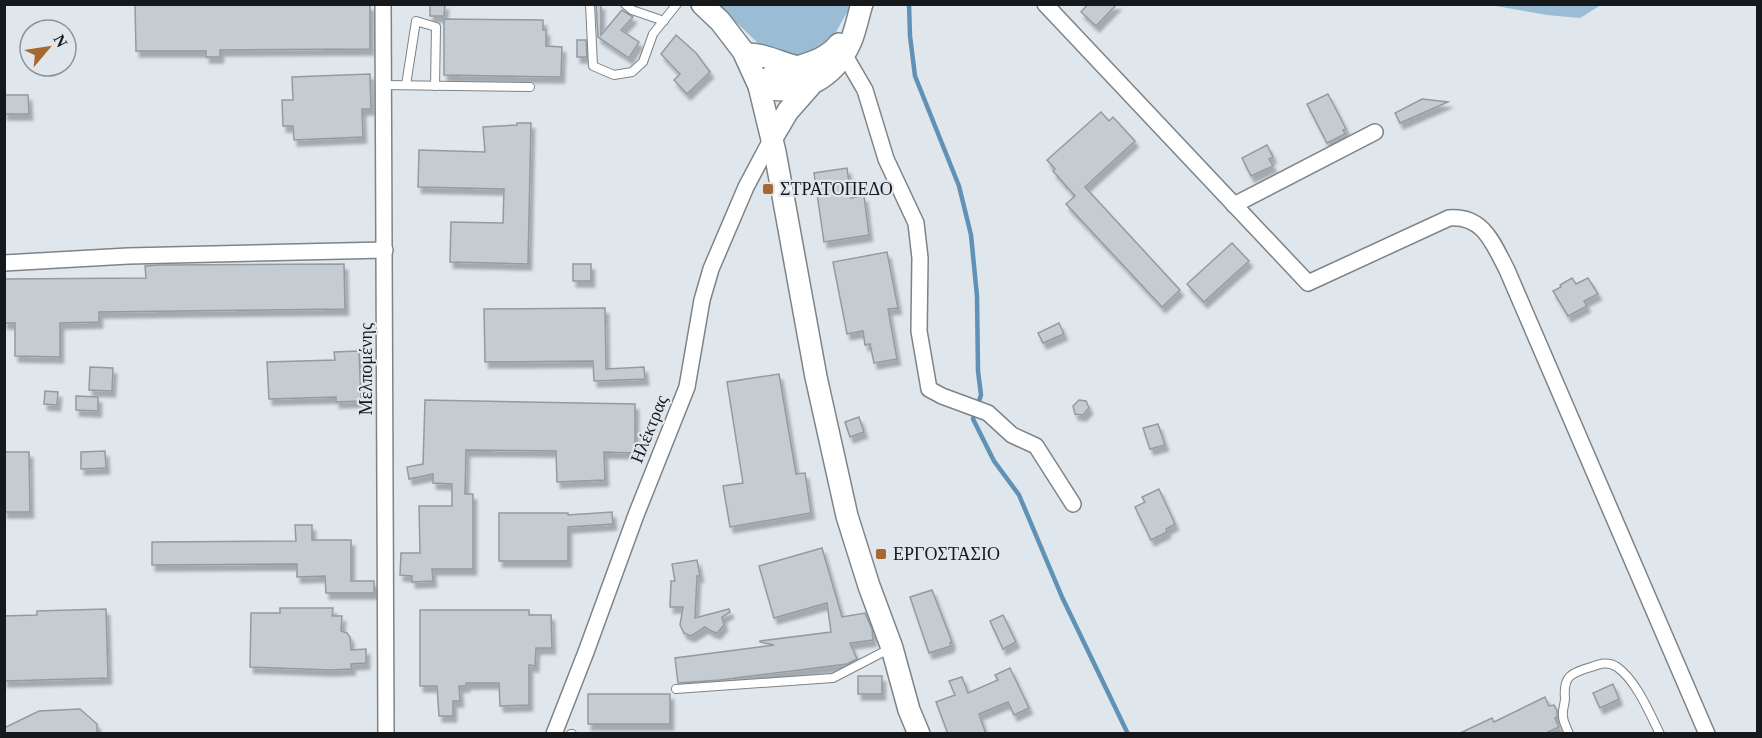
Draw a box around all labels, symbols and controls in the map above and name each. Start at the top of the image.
north arrow [18,18,78,78]
text: N [50,32,71,51]
place label: ΣΤΡΑΤΟΠΕΔΟ [780,179,893,199]
marker: ΣΤΡΑΤΟΠΕΔΟ [761,182,775,196]
street label: Μελπομένης [356,323,376,415]
street label: Ηλέκτρας [626,392,672,466]
place label: ΕΡΓΟΣΤΑΣΙΟ [893,544,1000,564]
marker: ΕΡΓΟΣΤΑΣΙΟ [874,547,888,561]

